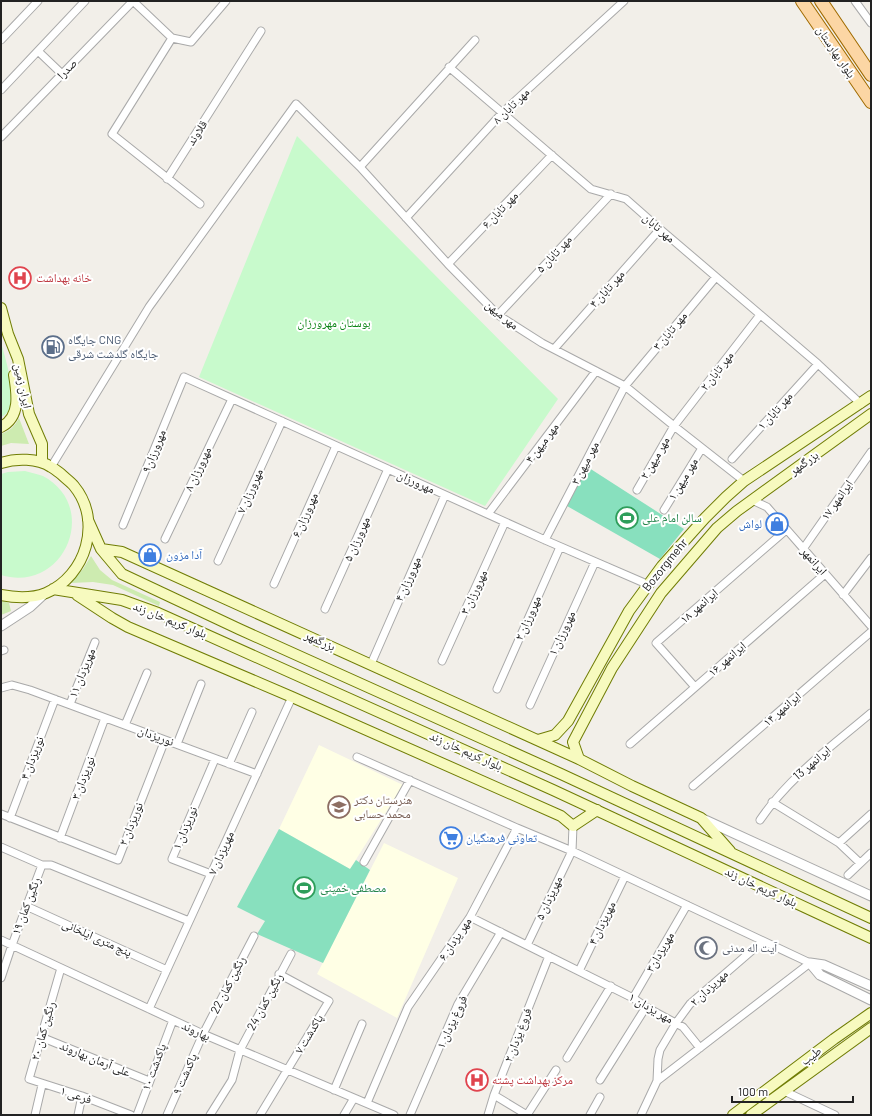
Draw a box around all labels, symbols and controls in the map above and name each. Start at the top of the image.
street label: بلوار بهارستان [813,23,859,81]
street label: صدرا [53,55,79,81]
street label: مهر تابان ۸ [489,84,533,127]
street label: قلاوند [183,117,209,148]
street label: مهر تابان ۶ [478,188,521,232]
street label: مهر تابان [640,210,679,246]
street label: مهر تابان ۵ [533,232,575,276]
hospital icon: خانه بهداشت [7,265,33,291]
street label: مهر تابان ۴ [586,267,628,311]
place label: خانه بهداشت [36,270,92,285]
street label: مهر میهن [482,297,522,333]
street label: مهر تابان ۳ [649,308,690,353]
park label: بوستان مهرورزان [297,315,371,330]
place label: جایگاه CNG جایگاه گلدشت شرقی [68,332,159,361]
fuel station icon: جایگاه CNG جایگاه گلدشت شرقی [40,334,66,360]
street label: مهر تابان ۲ [697,348,737,394]
street label: ایران زمین [11,362,36,410]
street label: مهر تابان ۱ [754,389,796,433]
street label: مهر میهن ۴ [522,420,562,466]
street label: مهرورزان۹ [138,427,169,475]
street label: مهر میهن ۲ [636,434,673,482]
street label: مهر میهن ۳ [567,439,602,487]
street label: مهرورزان ۸ [181,444,214,493]
street label: بزرگمهر [785,447,821,479]
street label: مهر میهن ۱ [664,455,701,503]
street label: مهرورزان ۷ [233,466,266,516]
street label: مهرورزان [395,467,437,496]
street label: ایرانمهر ۱۷ [817,477,856,523]
street label: مهرورزان ۶ [288,490,321,540]
sports icon: سالن امام علی [614,505,640,531]
place label: سالن امام علی [642,510,702,526]
shop icon: لواش [764,511,790,537]
street label: مهرورزان ۵ [340,514,373,564]
place label: لواش [739,516,762,531]
street label: Bozorgmehr [639,535,690,594]
shop icon: آدا مزون [137,542,163,568]
street label: ایرانمهر [797,543,831,578]
place label: آدا مزون [166,547,203,562]
street label: مهرورزان ۴ [391,554,424,604]
street label: مهرورزان ۳ [457,567,490,616]
street label: ایرانمهر ۱۸ [677,585,721,626]
street label: مهرورزان ۲ [511,593,544,643]
street label: بلوار کریم خان زند [131,598,209,642]
street label: مهرورزان ۱ [545,608,578,657]
street label: بزرگمهر [301,627,338,654]
street label: ایرانمهر ۱۶ [705,638,749,679]
street label: مهریزدان ۱۱ [65,646,98,700]
street label: ایرانمهر ۱۴ [760,688,804,729]
street label: نوریزدان [136,722,176,749]
street label: بلوار کریم خان زند [427,728,505,774]
street label: نوریزدان ۴ [16,734,47,782]
street label: ایرانمهر 13 [790,742,834,783]
street label: نوریزدان ۳ [67,754,98,802]
place label: هنرستان دکتر محمد حسابی [353,792,412,821]
school or university icon: هنرستان دکتر محمد حسابی [326,794,352,820]
street label: نوریزدان ۲ [115,800,146,848]
street label: نوریزدان ۱ [169,804,200,852]
supermarket icon: تعاونی فرهنگیان [438,825,464,851]
street label: مهریزدان ۷ [204,828,237,877]
place label: تعاونی فرهنگیان [466,830,538,845]
street label: بلوار کریم خان زند [722,863,800,911]
street label: مهریزدان ۵ [532,874,565,922]
street label: رنگین کمان ۱۹ [8,875,44,937]
sports icon: مصطفی خمینی [291,875,317,901]
place label: مصطفی خمینی [320,880,386,895]
street label: مهریزدان ۴ [585,899,619,947]
street label: مهر یزدان ۶ [435,914,475,963]
street label: پنج متری ایلخانی [60,915,135,960]
street label: مهریزدان۳ [642,929,677,975]
mosque icon: آیت اله مدنی [693,935,719,961]
place label: آیت اله مدنی [722,940,778,955]
street label: رنگین کمان 22 [207,953,249,1016]
street label: مهریزدان ۲ [687,966,731,1009]
street label: رنگین کمان 24 [243,970,286,1033]
street label: مهر یزدان ۱ [626,989,676,1026]
street label: فروغ یزدان ۱ [433,993,471,1051]
street label: رنگین کمان ۲۰ [27,999,58,1062]
street label: فروغ یزدان ۲ [500,1006,536,1064]
street label: پاکدشت ۷ [291,1011,326,1056]
street label: بهاروند [179,1017,213,1044]
street label: علی آرمان بهاروند [57,1037,133,1080]
street label: پاکدشت ۱۰ [138,1041,170,1092]
street label: طیب [797,1043,824,1069]
street label: پاکدشت ۹ [169,1051,200,1097]
hospital icon: مرکز بهداشت پشته [464,1067,490,1093]
place label: مرکز بهداشت پشته [492,1072,573,1087]
scale bar [732,1078,853,1104]
street label: فرعی ۱ [59,1082,94,1107]
text: 100 m [738,1084,768,1098]

